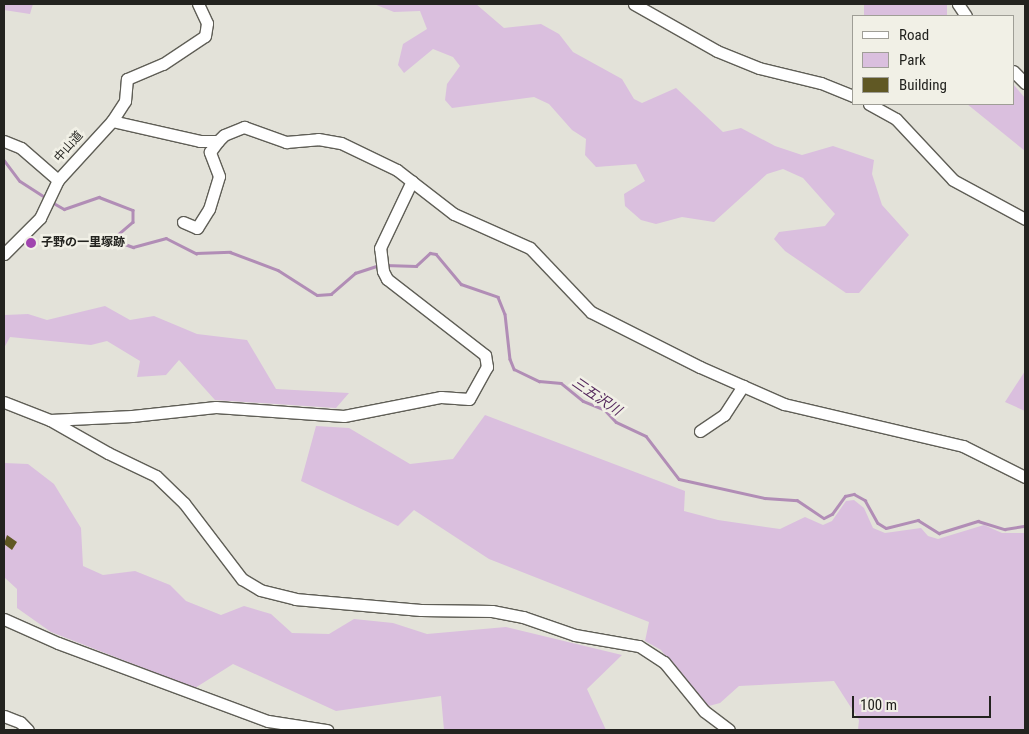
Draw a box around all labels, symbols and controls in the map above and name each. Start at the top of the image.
legend [852,15,1014,105]
text: Road [899,26,929,44]
text: Park [899,51,926,69]
text: Building [899,76,947,94]
street label: 中山道 [52,129,86,165]
place label: 子野の一里塚跡 [41,236,125,250]
marker: 子野の一里塚跡 [25,237,37,249]
water label: 三五沢川 [569,373,625,419]
scale bar [854,686,993,718]
text: 100 m [860,696,897,714]

